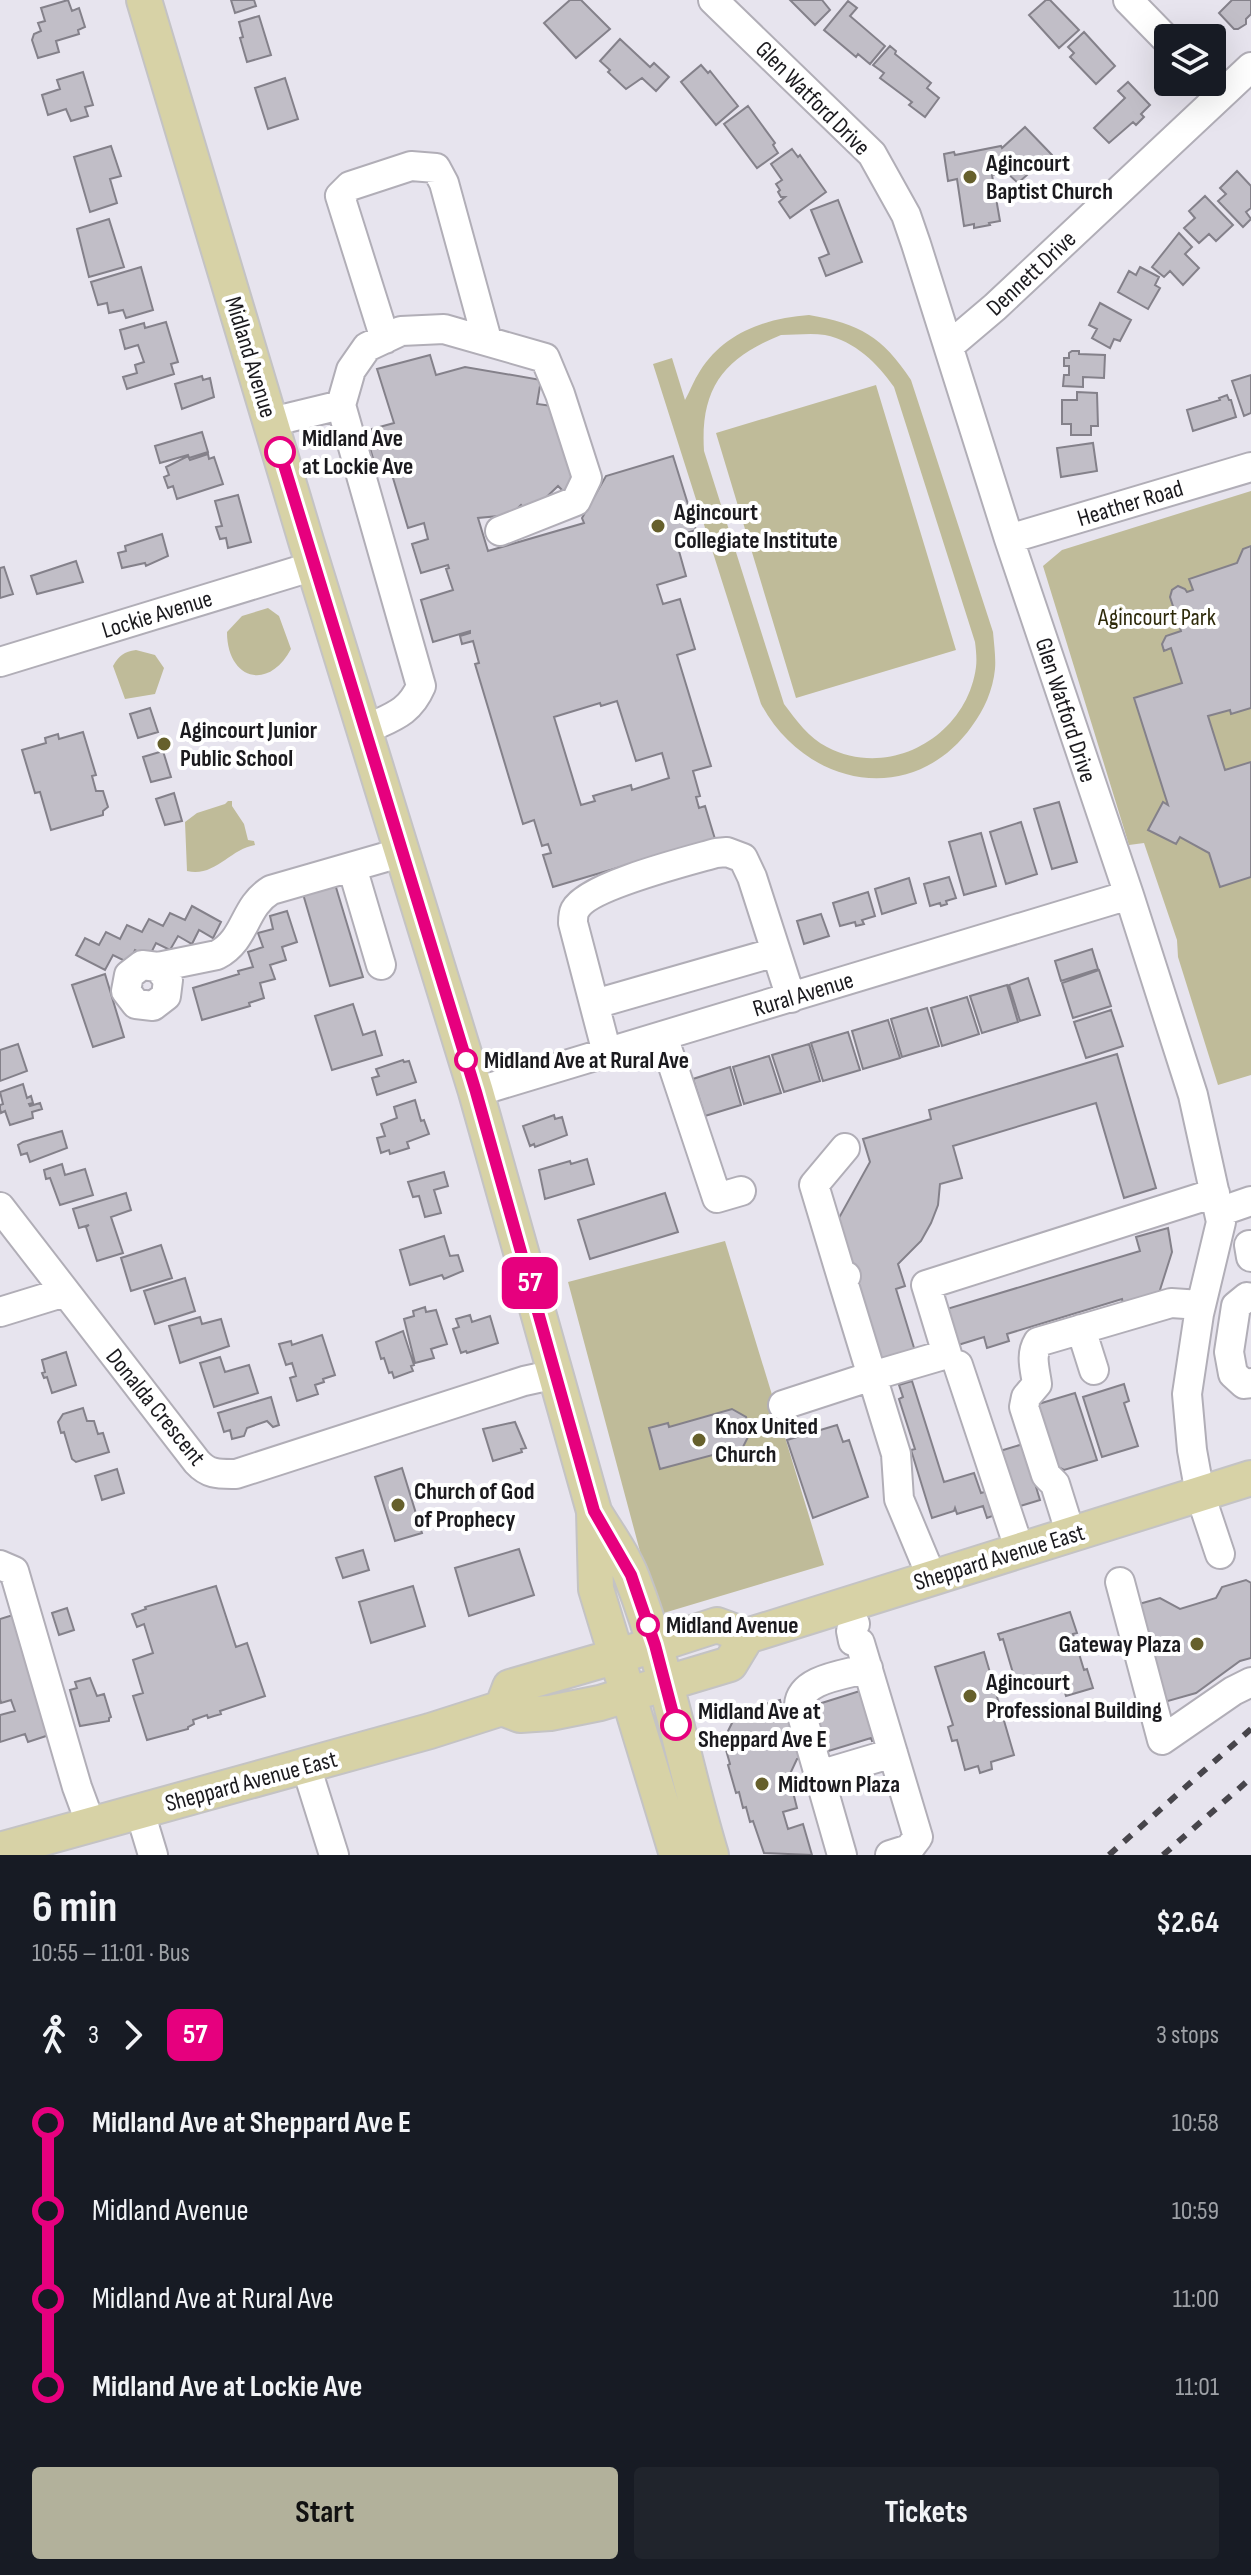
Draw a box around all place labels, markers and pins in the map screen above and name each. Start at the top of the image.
place label: Agincourt Baptist Church [985,149,1113,206]
marker: Agincourt Baptist Church [961,168,979,186]
place label: Midland Ave at Lockie Ave [302,424,413,481]
marker: Midland Ave at Lockie Ave [265,437,295,467]
place label: Agincourt Collegiate Institute [673,498,838,555]
marker: Agincourt Collegiate Institute [649,517,667,535]
place label: Agincourt Junior Public School [179,716,318,773]
marker: Agincourt Junior Public School [155,735,173,753]
place label: Midland Ave at Rural Ave [484,1046,689,1075]
marker: Midland Ave at Rural Ave [455,1049,477,1071]
place label: Knox United Church [715,1412,818,1469]
marker: Knox United Church [690,1431,708,1449]
place label: Church of God of Prophecy [414,1477,534,1534]
marker: Church of God of Prophecy [389,1496,407,1514]
place label: Midland Avenue [666,1611,799,1640]
marker: Midland Avenue [637,1614,659,1636]
place label: Gateway Plaza [1059,1630,1181,1659]
marker: Gateway Plaza [1188,1635,1206,1653]
place label: Agincourt Professional Building [985,1668,1162,1725]
marker: Agincourt Professional Building [961,1687,979,1705]
place label: Midland Ave at Sheppard Ave E [698,1697,827,1754]
marker: Midland Ave at Sheppard Ave E [661,1710,691,1740]
place label: Midtown Plaza [778,1770,900,1799]
marker: Midtown Plaza [753,1775,771,1793]

